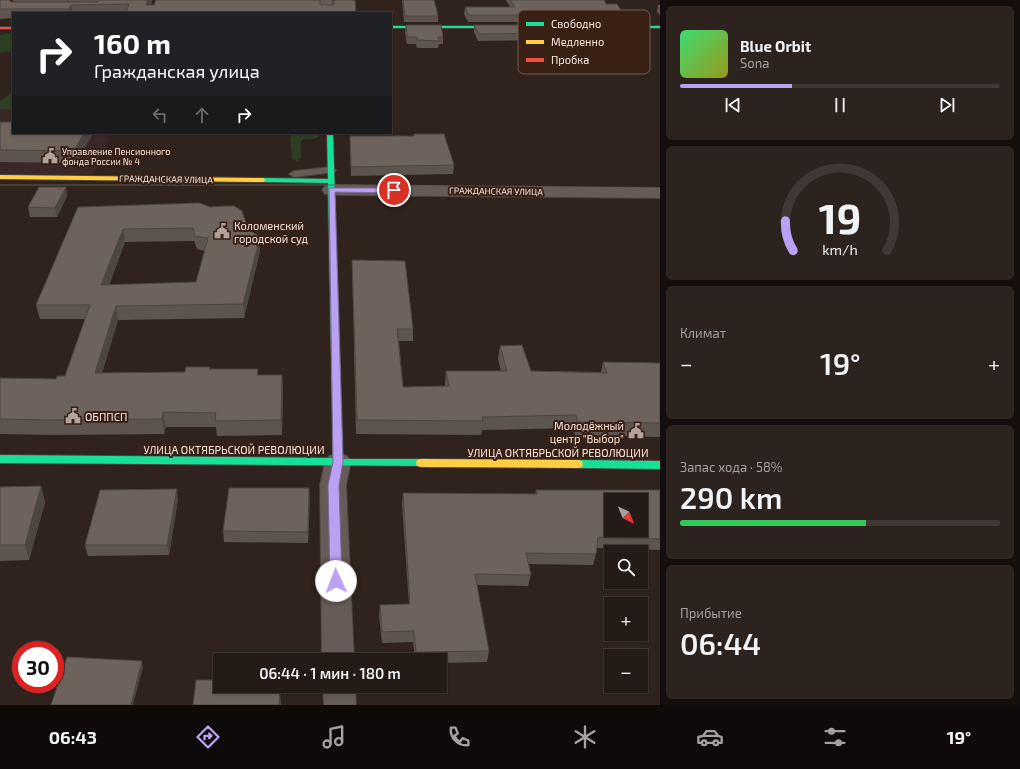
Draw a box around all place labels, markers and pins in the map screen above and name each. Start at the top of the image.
place label: Управление Пенсионного фонда России № 4 [62,146,170,167]
public building icon: Управление Пенсионного фонда России № 4 [41,147,59,165]
pin [377,173,411,207]
place label: Коломенский городской суд [234,219,309,246]
public building icon: Коломенский городской суд [213,222,231,240]
public building icon: ОБППСП [64,407,82,425]
place label: ОБППСП [85,410,127,423]
place label: Молодёжный центр "Выбор" [550,419,624,445]
public building icon: Молодёжный центр "Выбор" [627,422,645,440]

